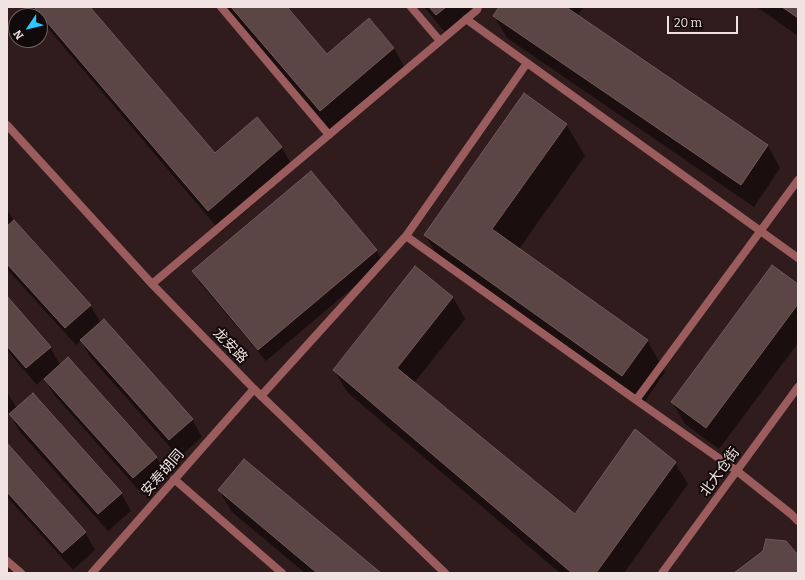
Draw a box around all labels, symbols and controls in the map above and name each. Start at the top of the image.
north arrow [8,8,48,48]
scale bar [669,8,740,34]
text: 20 m [674,16,702,30]
text: N [11,27,26,42]
street label: 龙安路 [209,325,251,367]
street label: 北大仓街 [697,444,743,500]
street label: 安寿胡同 [138,446,188,500]

